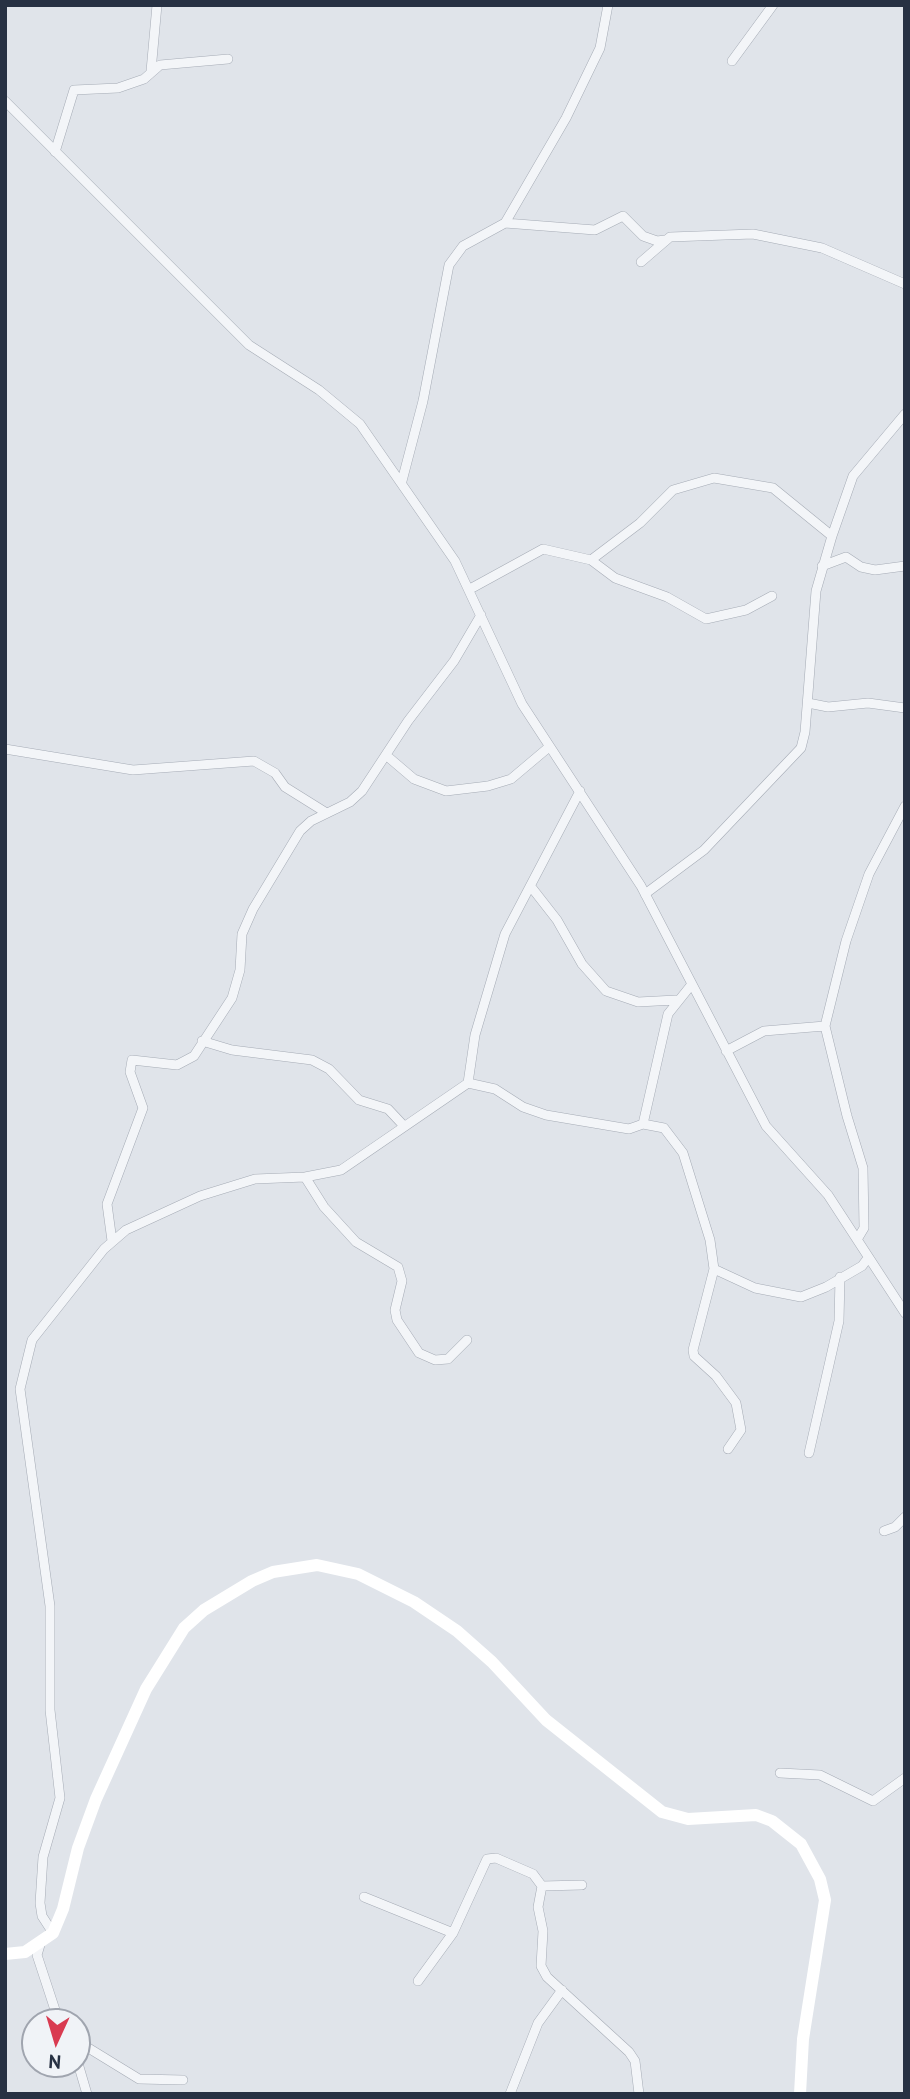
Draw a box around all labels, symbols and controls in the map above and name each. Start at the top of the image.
north arrow [21,2008,91,2078]
text: N [48,2050,62,2074]

